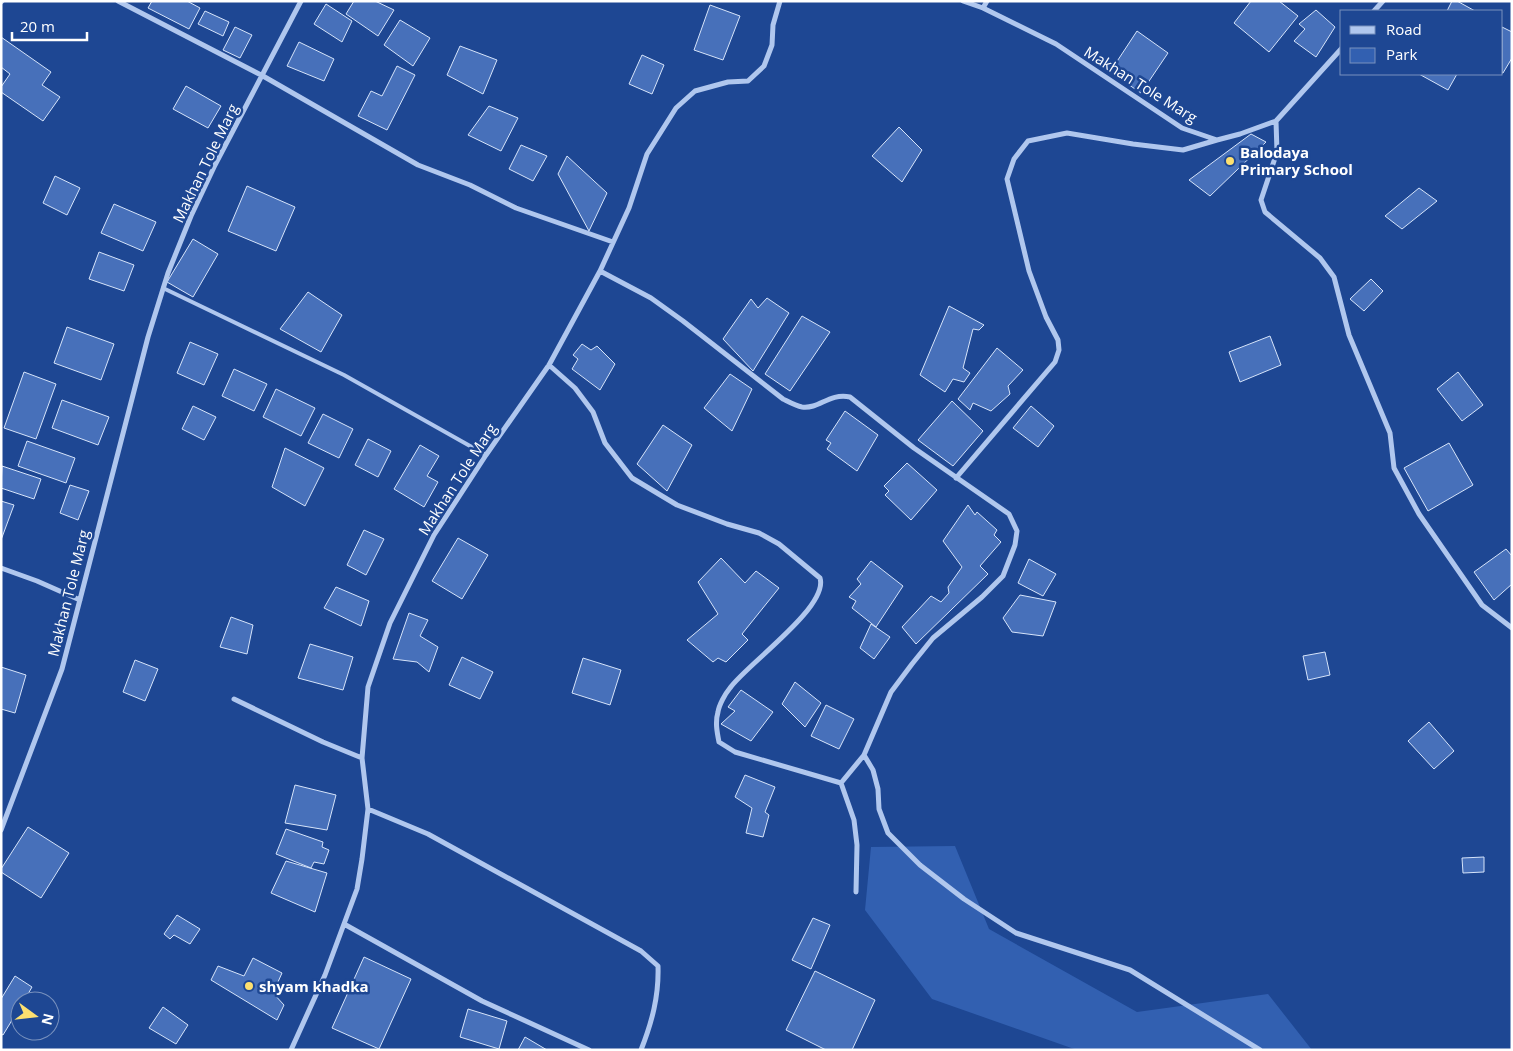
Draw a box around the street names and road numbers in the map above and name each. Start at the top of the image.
street label: Makhan Tole Marg [1081,41,1201,127]
street label: Makhan Tole Marg [168,100,242,226]
street label: Makhan Tole Marg [413,419,501,539]
street label: Makhan Tole Marg [43,528,93,658]

